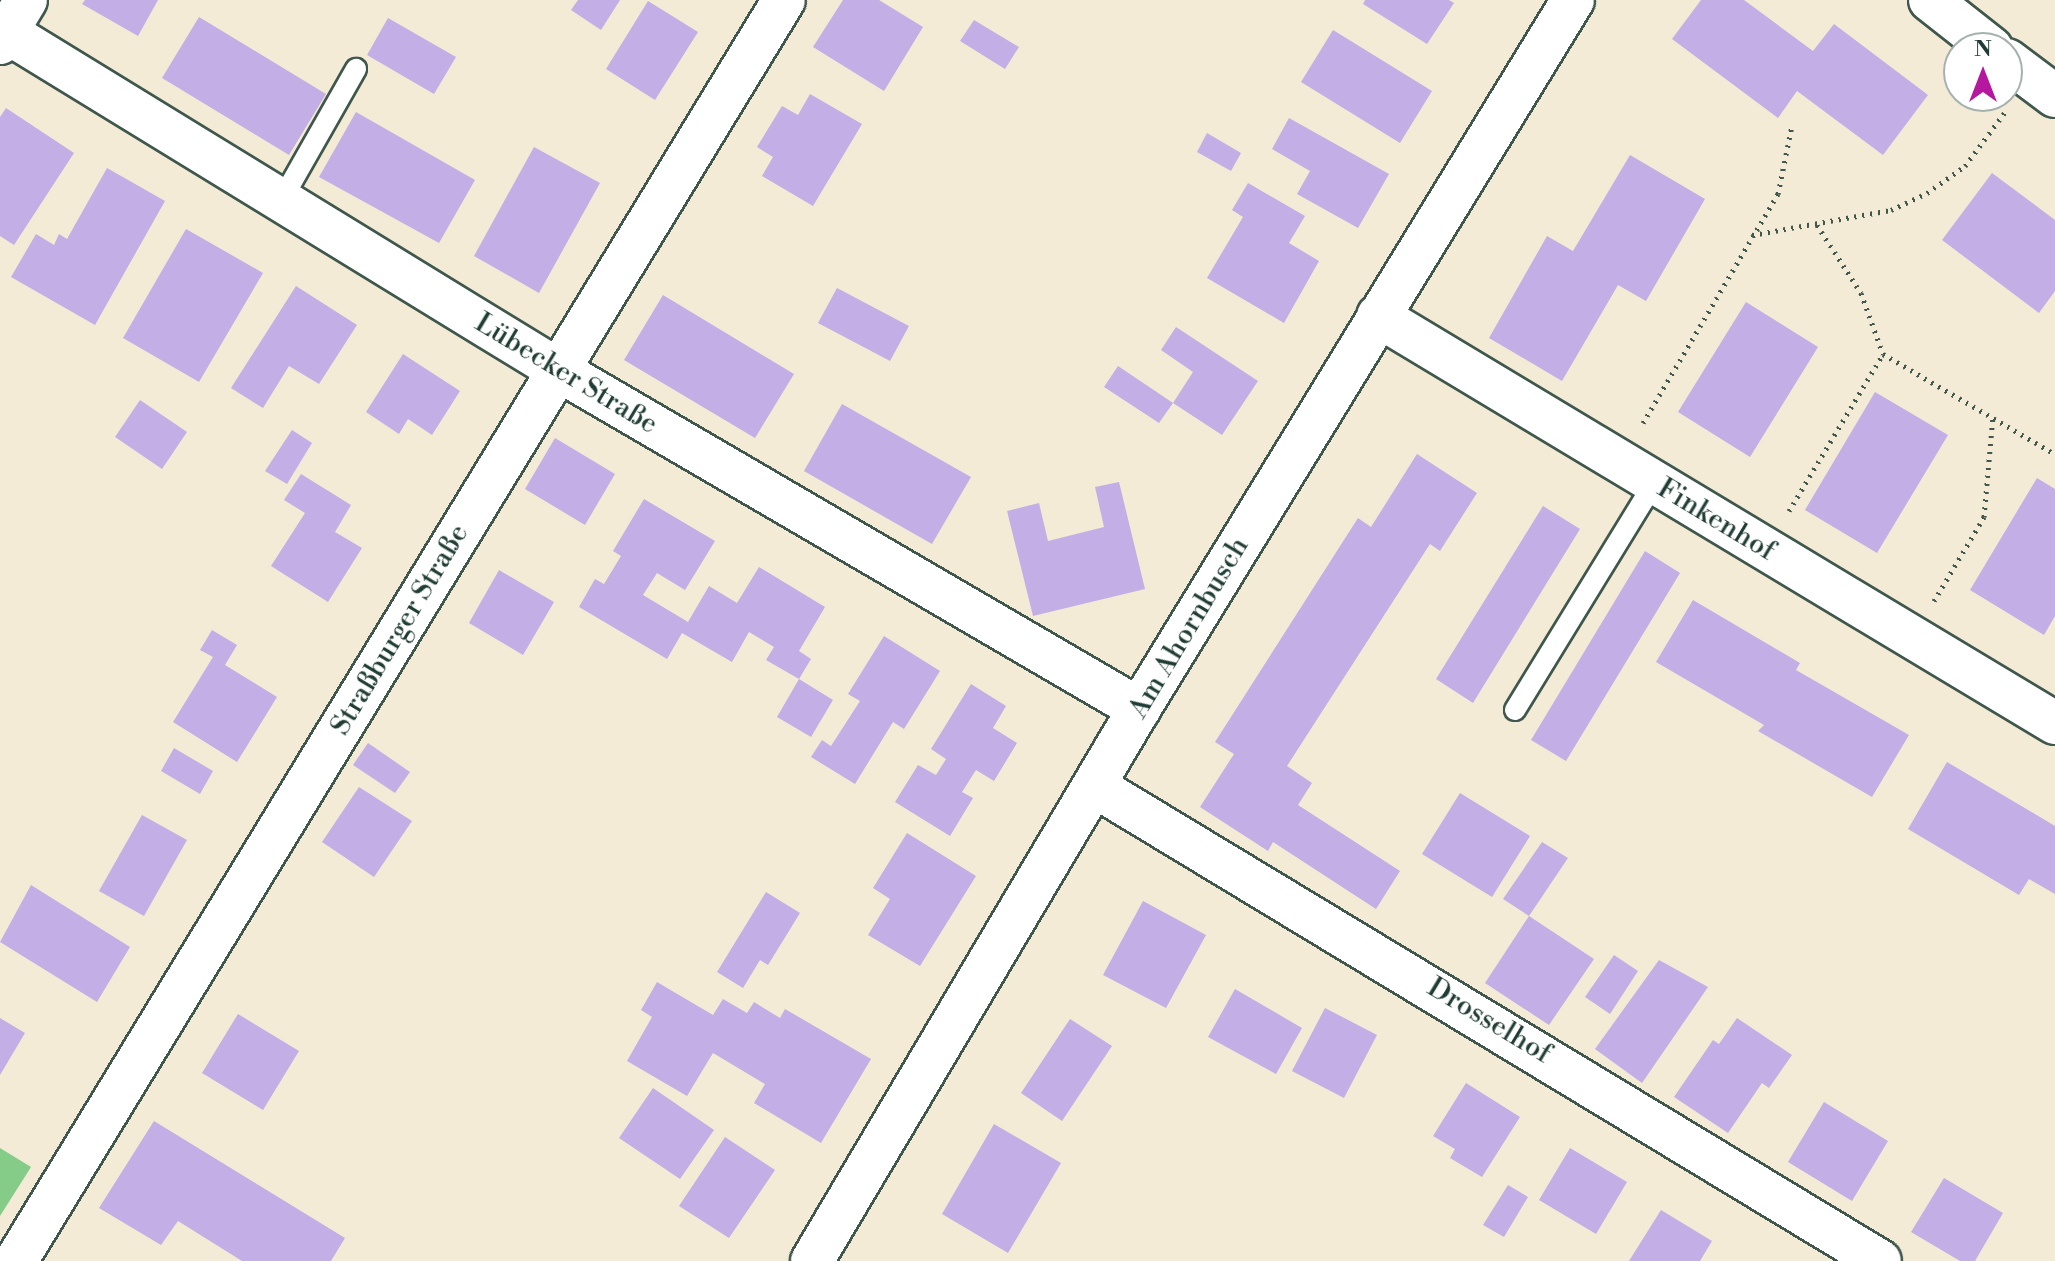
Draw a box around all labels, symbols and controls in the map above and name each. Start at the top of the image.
north arrow [1943,32,2023,112]
text: N [1974,36,1992,63]
street label: Lübecker Straße [469,306,663,442]
street label: Finkenhof [1651,472,1781,568]
street label: Straßburger Straße [324,519,476,741]
street label: Am Ahornbusch [1122,531,1256,725]
street label: Drosselhof [1421,971,1557,1071]

